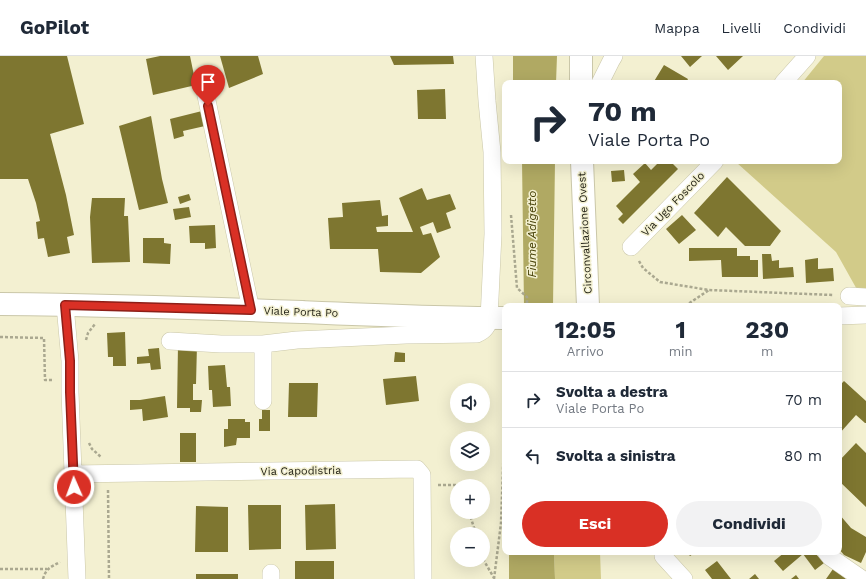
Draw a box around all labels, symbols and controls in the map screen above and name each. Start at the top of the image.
text: GoPilot [20,16,89,39]
text: Mappa [654,20,700,36]
text: Livelli [722,20,761,36]
text: Condividi [783,20,846,36]
pin [191,65,225,106]
icon: arrive [197,71,219,93]
text: 70 m [588,95,657,128]
icon: right [522,96,574,148]
text: Viale Porta Po [588,129,710,150]
street label: Via Ugo Foscolo [639,169,707,239]
street label: Circonvallazione Ovest [575,171,595,294]
water label: Fiume Adigetto [525,191,539,277]
street label: Viale Porta Po [263,304,339,320]
text: 12:05 [555,316,616,344]
text: 1 [675,316,686,344]
text: 230 [745,316,789,344]
text: Arrivo [567,344,604,359]
text: min [669,344,693,359]
text: m [761,344,773,359]
map controls [450,383,490,567]
button: sound [450,383,490,423]
text: Svolta a destra [556,383,668,401]
icon: right [522,389,544,411]
text: 70 m [785,391,822,409]
text: Viale Porta Po [556,401,644,416]
button: layers [450,431,490,471]
icon: left [522,445,544,467]
text: Svolta a sinistra [556,447,676,465]
text: 80 m [784,447,822,465]
street label: Via Capodistria [260,464,342,478]
position arrow [53,466,95,508]
button: + [450,479,490,519]
button: Esci [522,501,668,547]
button: Condividi [676,501,822,547]
button: − [450,527,490,567]

